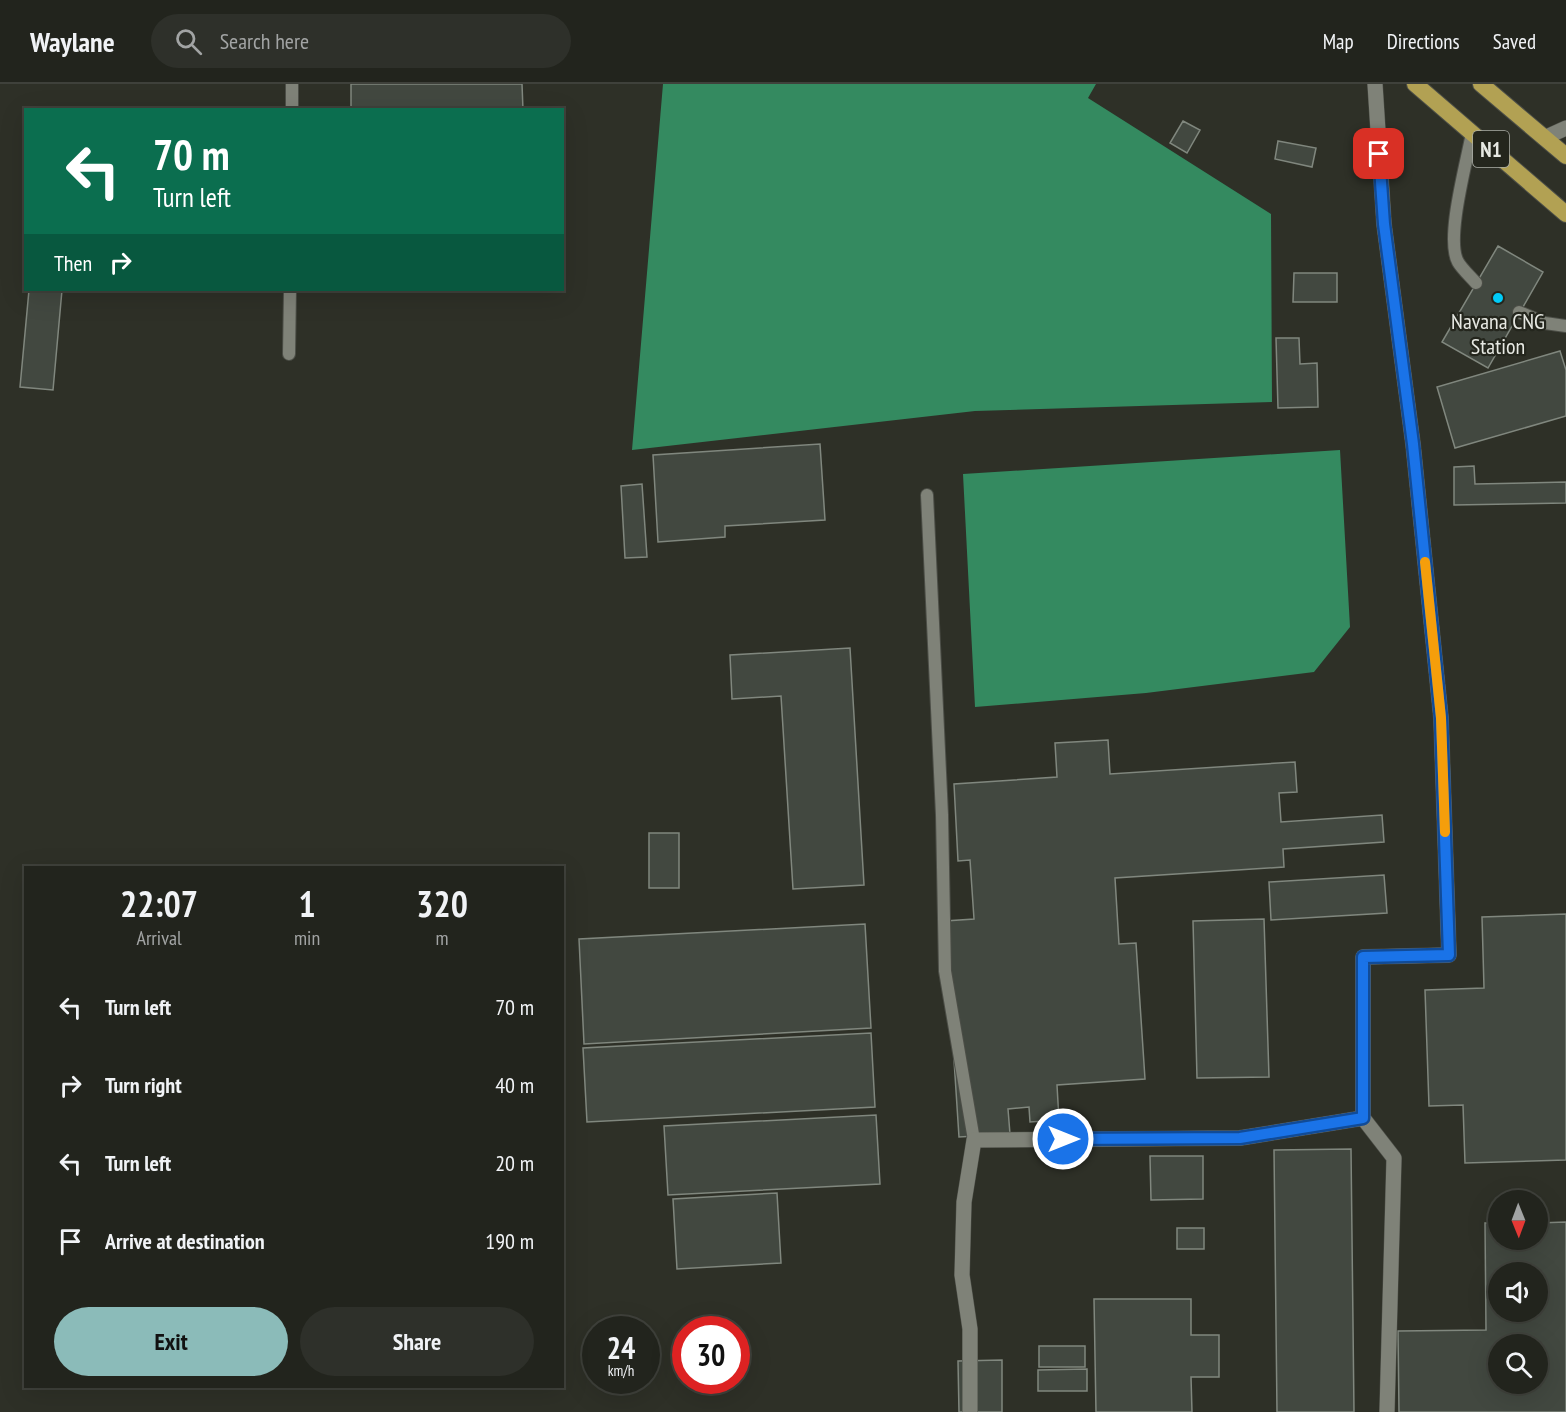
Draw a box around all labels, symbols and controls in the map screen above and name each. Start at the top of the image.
search box [151,14,571,68]
text: Waylane [30,23,115,60]
icon: search [172,25,205,58]
text: Search here [220,27,309,55]
text: Map [1323,28,1354,55]
text: Directions [1387,28,1460,55]
text: Saved [1493,28,1536,55]
text: 70 m [153,127,230,182]
pin [1353,128,1404,179]
road number: N1 [1473,131,1509,167]
icon: left [54,132,132,210]
icon: arrive [1362,137,1395,170]
text: Turn left [153,180,231,214]
icon: right [104,246,137,279]
text: Then [54,249,92,277]
marker: Navana CNG Station [1491,291,1505,305]
place label: Navana CNG Station [1451,307,1545,360]
text: 22:07 [120,880,198,927]
text: 1 [298,880,316,927]
text: 320 [416,880,468,927]
text: Arrival [136,925,182,951]
text: min [294,925,320,951]
text: m [436,925,449,951]
icon: left [54,991,87,1024]
text: Turn left [105,993,171,1021]
text: 70 m [495,993,534,1021]
icon: right [54,1069,87,1102]
text: Turn right [105,1071,182,1099]
text: 40 m [495,1071,534,1099]
position arrow [1031,1107,1095,1171]
icon: left [54,1147,87,1180]
text: Turn left [105,1149,171,1177]
text: 20 m [495,1149,534,1177]
north arrow [1488,1190,1548,1250]
map controls [1488,1190,1548,1394]
icon: arrive [54,1225,87,1258]
text: Arrive at destination [105,1227,265,1255]
text: 190 m [485,1227,534,1255]
button: sound [1488,1262,1548,1322]
button: Exit [54,1307,288,1376]
button: Share [300,1307,534,1376]
speed limit sign: 30 [672,1316,750,1394]
text: 24 [607,1328,635,1367]
button: search [1488,1334,1548,1394]
text: km/h [608,1361,634,1380]

